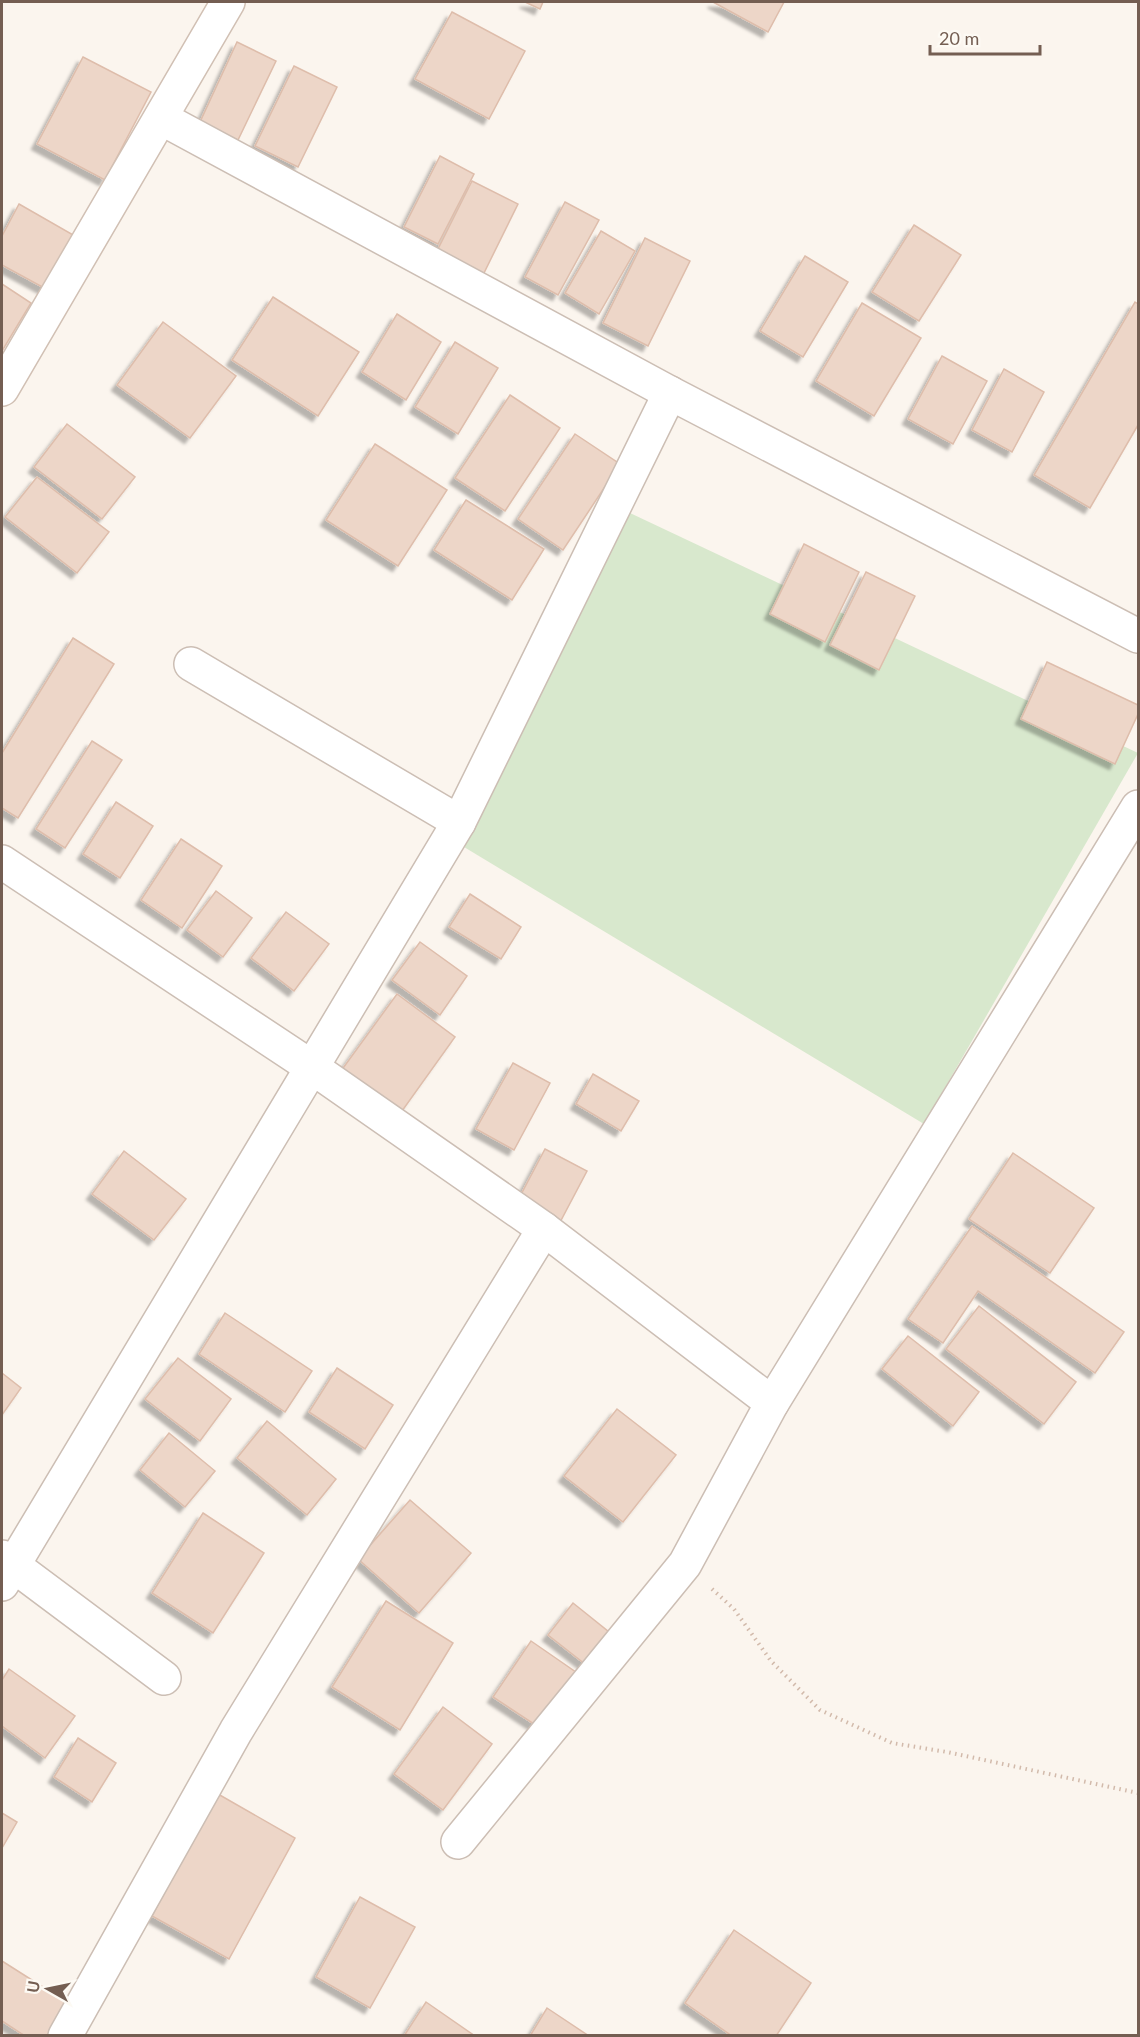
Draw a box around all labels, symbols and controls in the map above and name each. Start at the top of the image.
scale bar [930,18,1040,56]
text: 20 m [939,27,979,49]
north arrow [18,1959,78,2019]
text: U [22,1979,43,1994]

